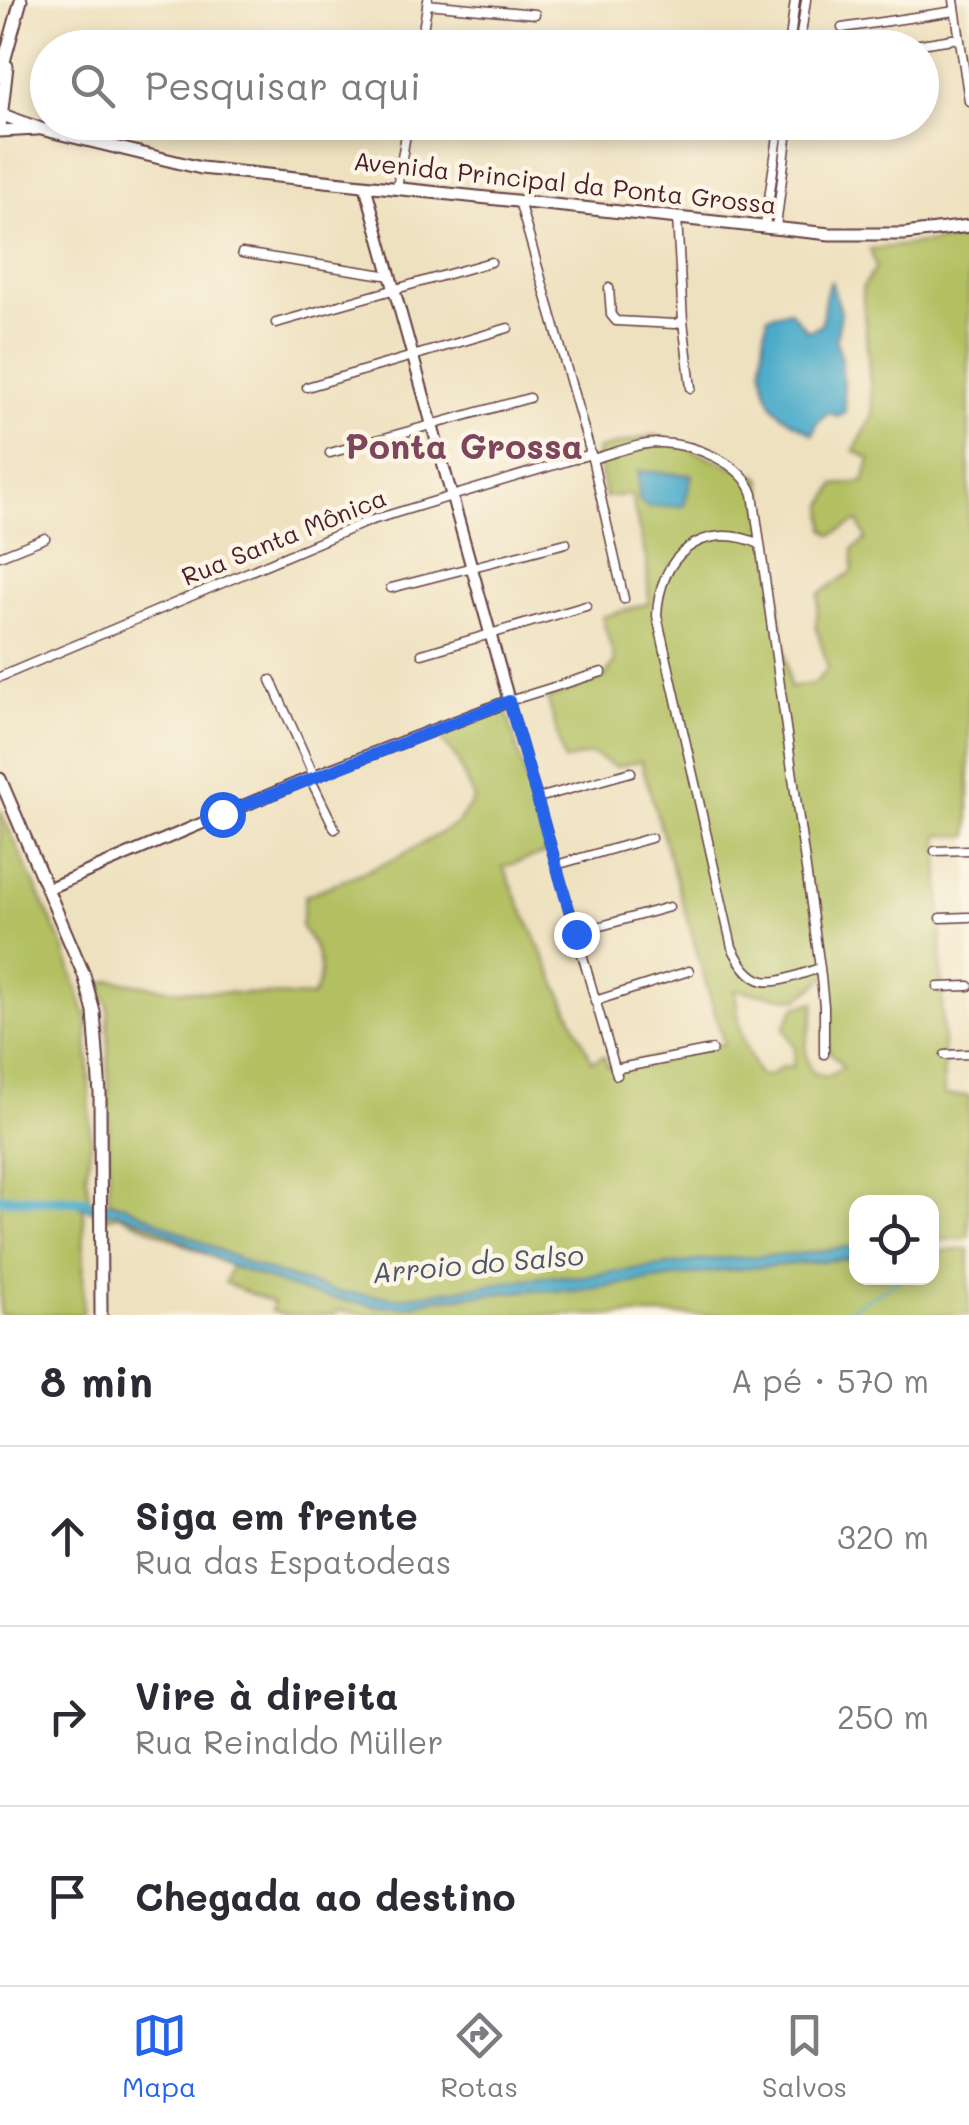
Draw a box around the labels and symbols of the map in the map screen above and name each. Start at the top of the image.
street label: Avenida Principal da Ponta Grossa [352,144,778,220]
district label: Ponta Grossa [345,422,583,468]
street label: Rua Santa Mônica [177,480,391,592]
route start [200,792,246,838]
route end [554,912,600,958]
water label: Arroio do Salso [371,1236,585,1290]

